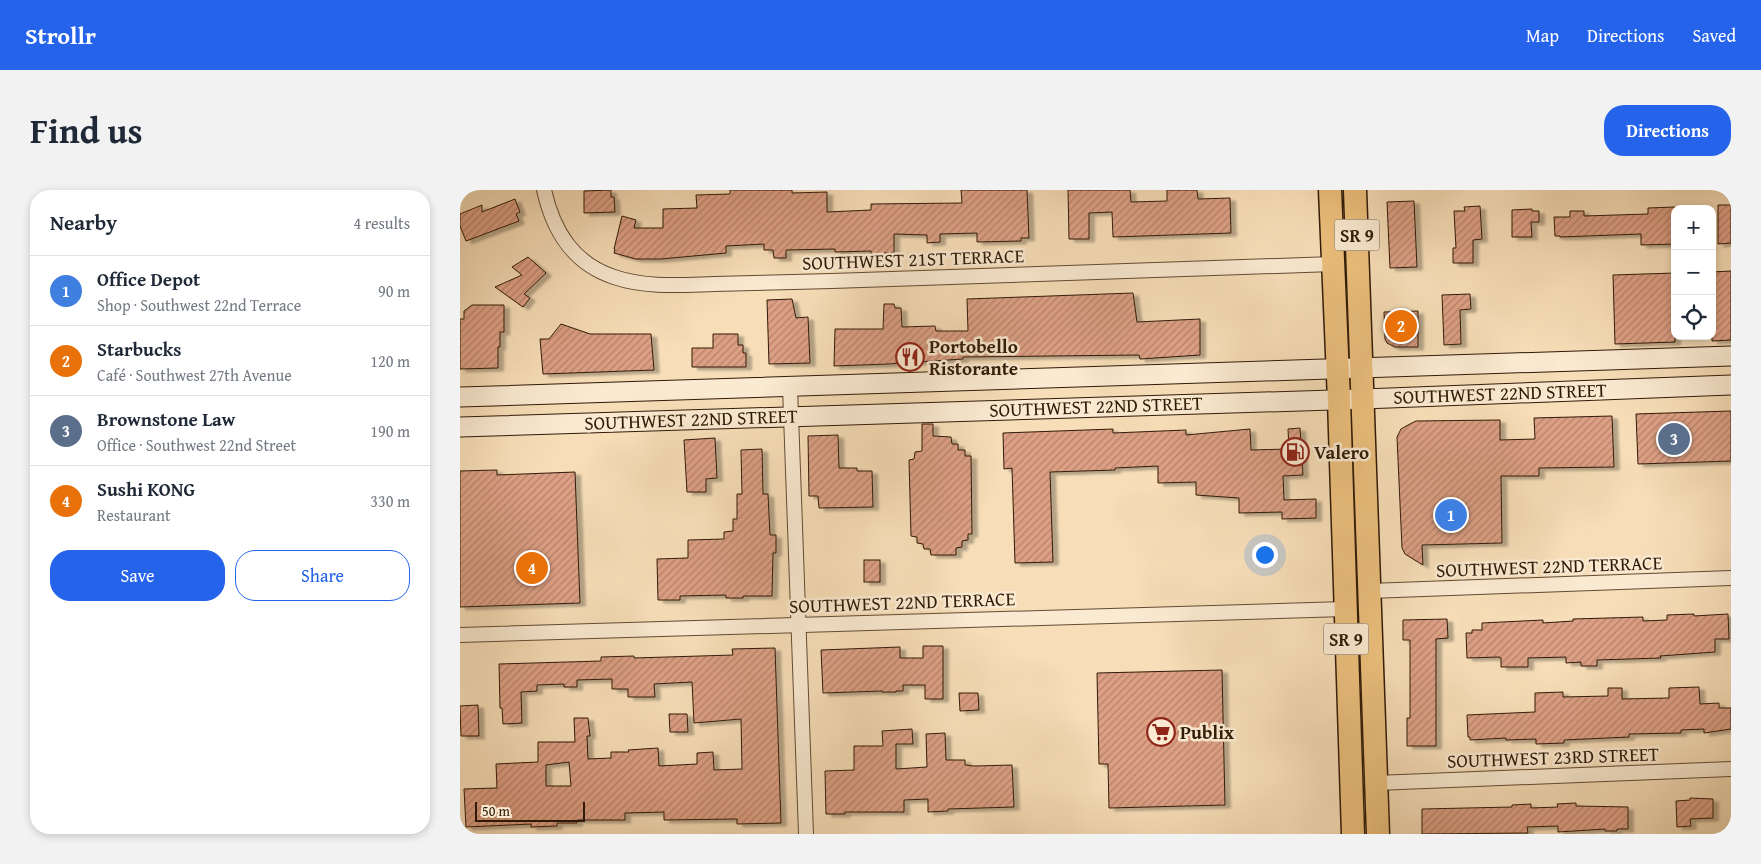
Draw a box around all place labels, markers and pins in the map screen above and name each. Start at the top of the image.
pin: 2 [1385,307,1417,345]
place label: Portobello Ristorante [929,332,1018,382]
restaurant icon: Portobello Ristorante [895,342,925,372]
pin: 3 [1658,420,1690,458]
fuel station icon: Valero [1280,437,1310,467]
place label: Valero [1314,438,1369,466]
pin: 1 [1435,496,1467,534]
pin: 4 [516,549,548,587]
supermarket icon: Publix [1146,717,1176,747]
place label: Publix [1180,718,1234,746]

